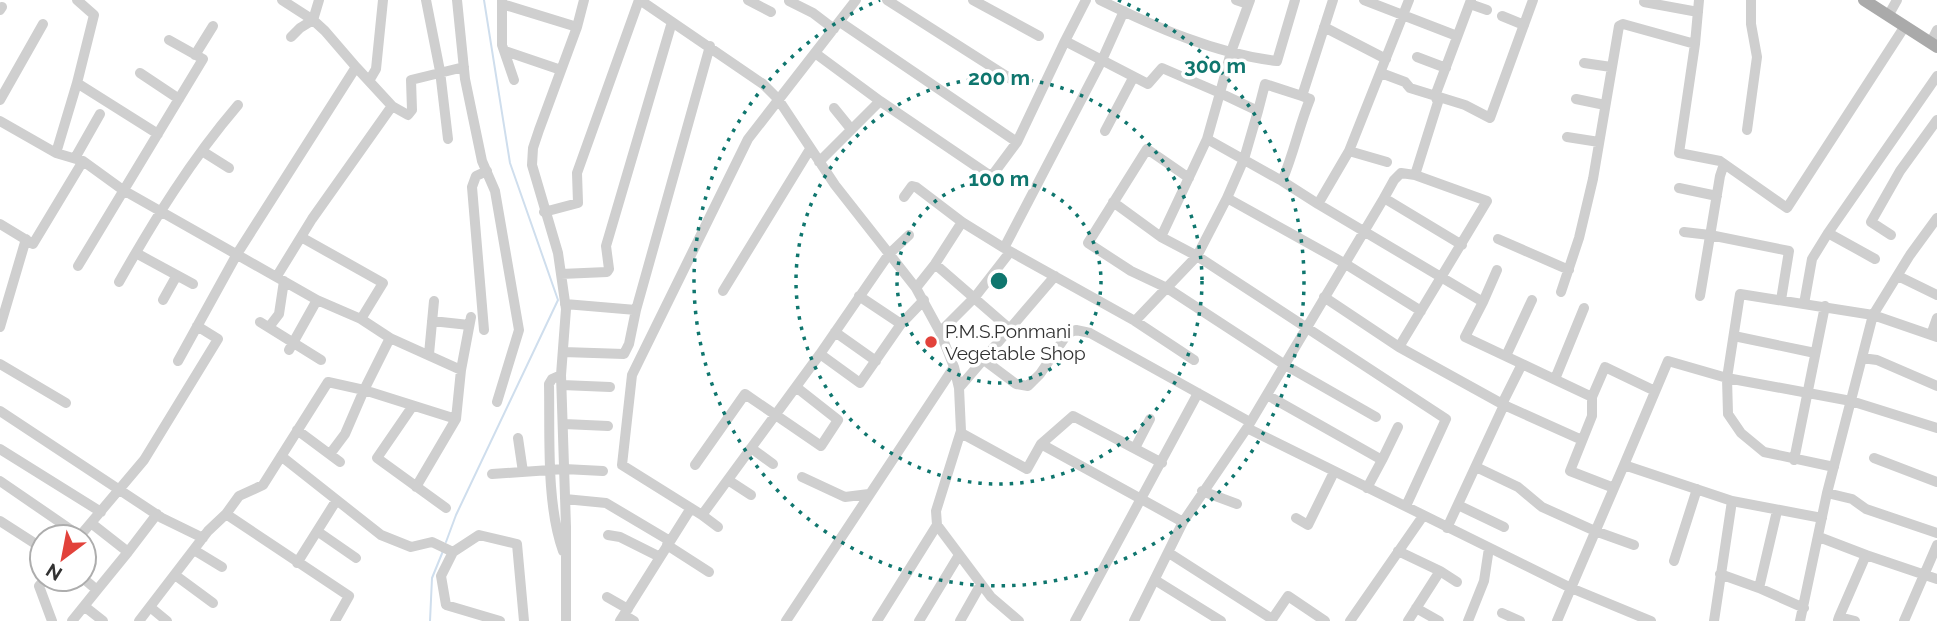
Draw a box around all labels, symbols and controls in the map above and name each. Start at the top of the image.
text: 300 m [1184,53,1246,78]
text: 200 m [968,65,1030,90]
text: 100 m [969,166,1029,191]
centre of rings [987,269,1011,293]
place label: P.M.S.Ponmani Vegetable Shop [945,320,1086,364]
marker: P.M.S.Ponmani Vegetable Shop [923,334,939,350]
north arrow [28,523,98,593]
text: N [42,559,66,586]

